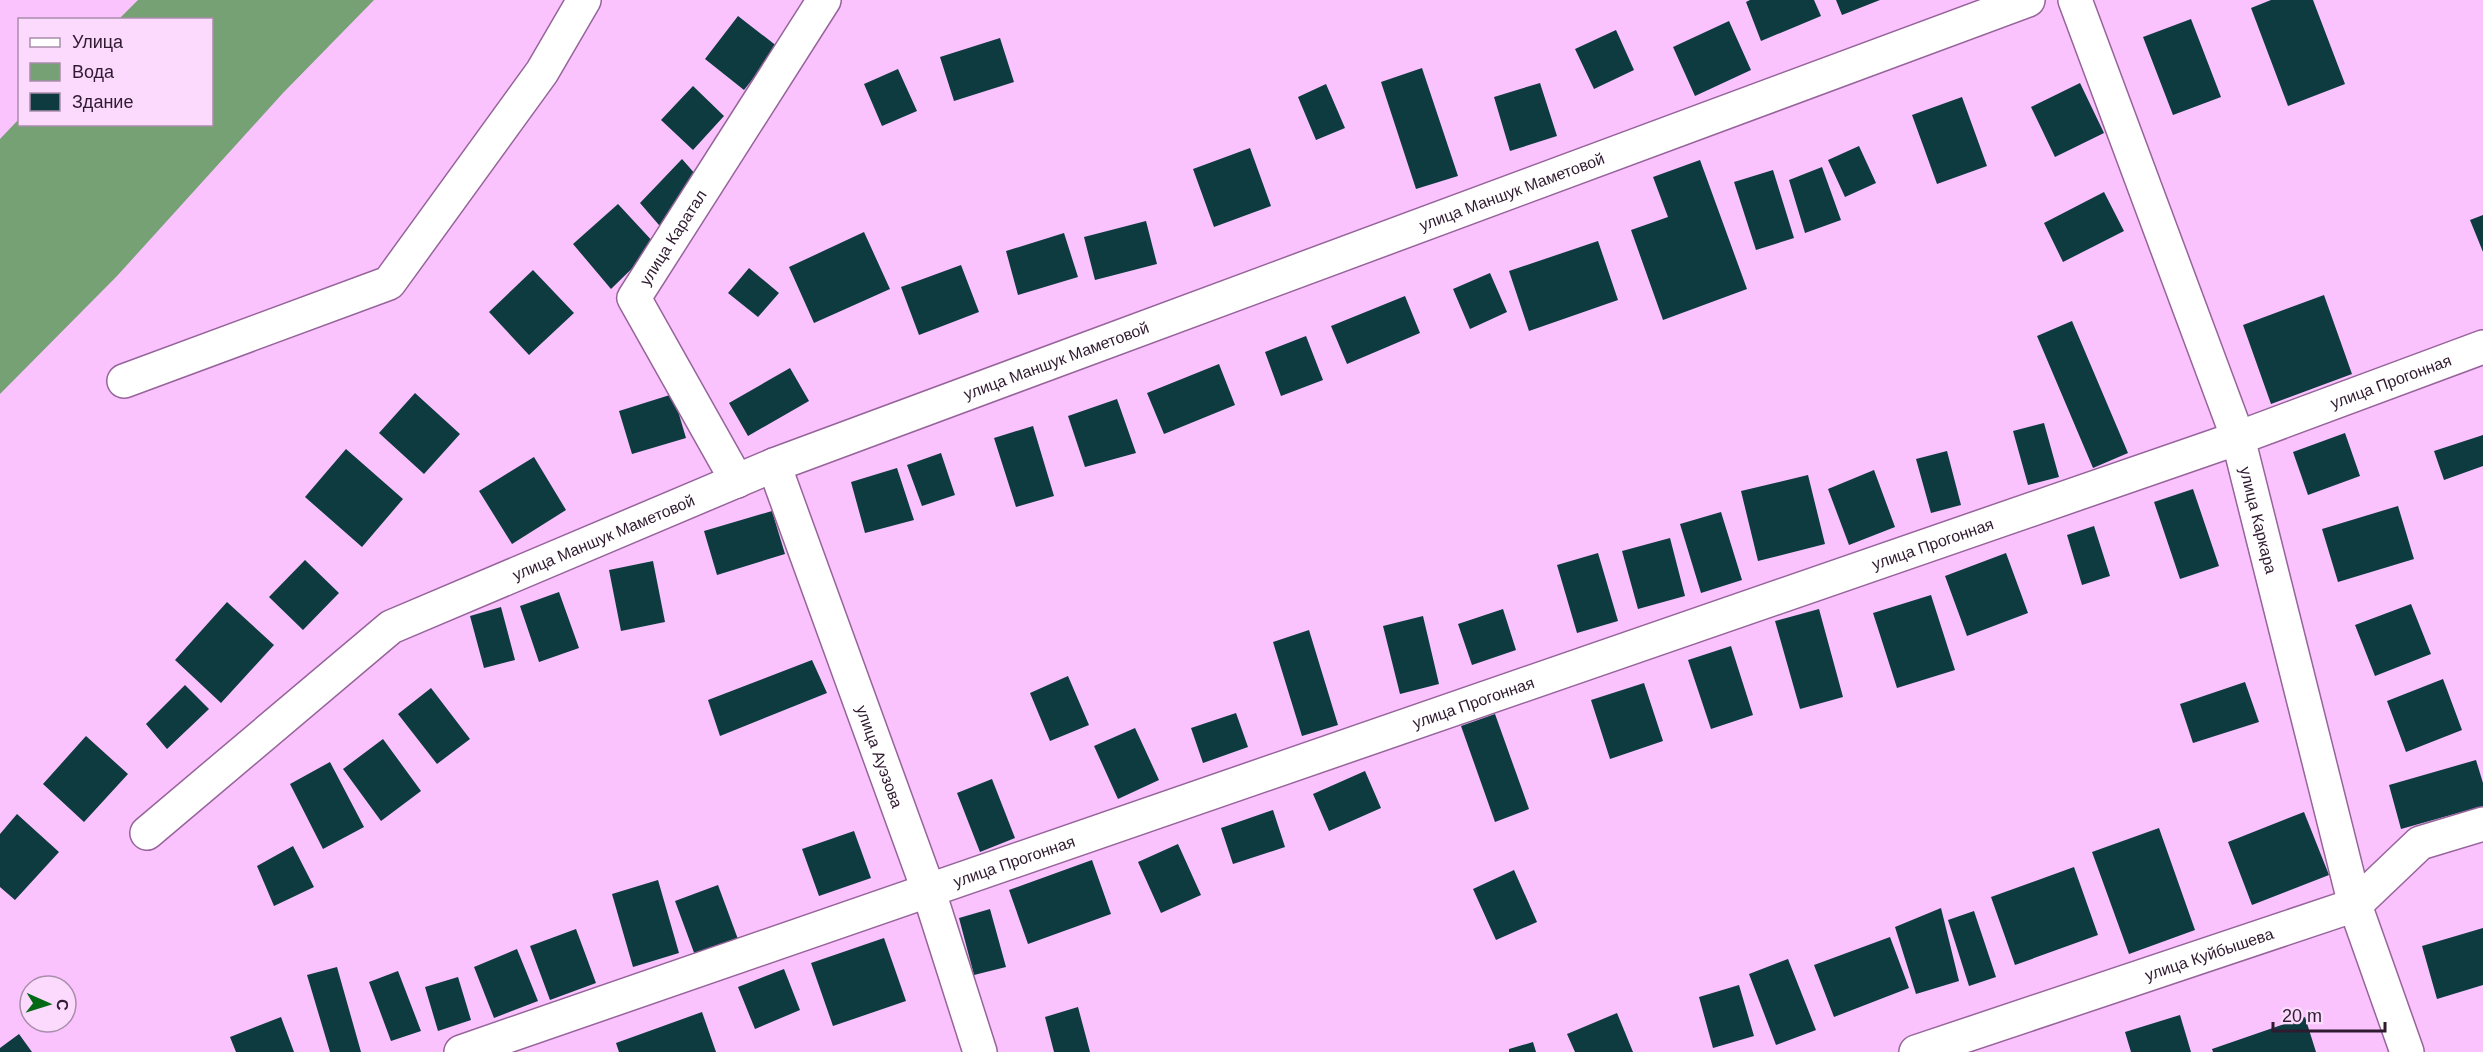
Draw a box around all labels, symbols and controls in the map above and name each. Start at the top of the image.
legend [18,18,213,126]
text: Улица [72,32,124,52]
text: Вода [72,62,115,82]
text: Здание [72,92,133,112]
street label: улица Маншук Маметовой [1417,150,1607,234]
street label: улица Каратал [637,187,710,288]
street label: улица Маншук Маметовой [961,319,1151,403]
street label: улица Прогонная [2328,352,2454,412]
street label: улица Каркара [2237,465,2280,576]
street label: улица Маншук Маметовой [510,492,697,584]
street label: улица Прогонная [1870,515,1996,573]
street label: улица Прогонная [1410,674,1536,732]
street label: улица Ауэзова [853,703,906,810]
street label: улица Прогонная [951,833,1077,890]
street label: улица Куйбышева [2143,925,2276,984]
north arrow [18,974,78,1034]
scale bar [2273,995,2386,1033]
text: С [54,999,71,1011]
text: 20 m [2282,1006,2322,1026]

